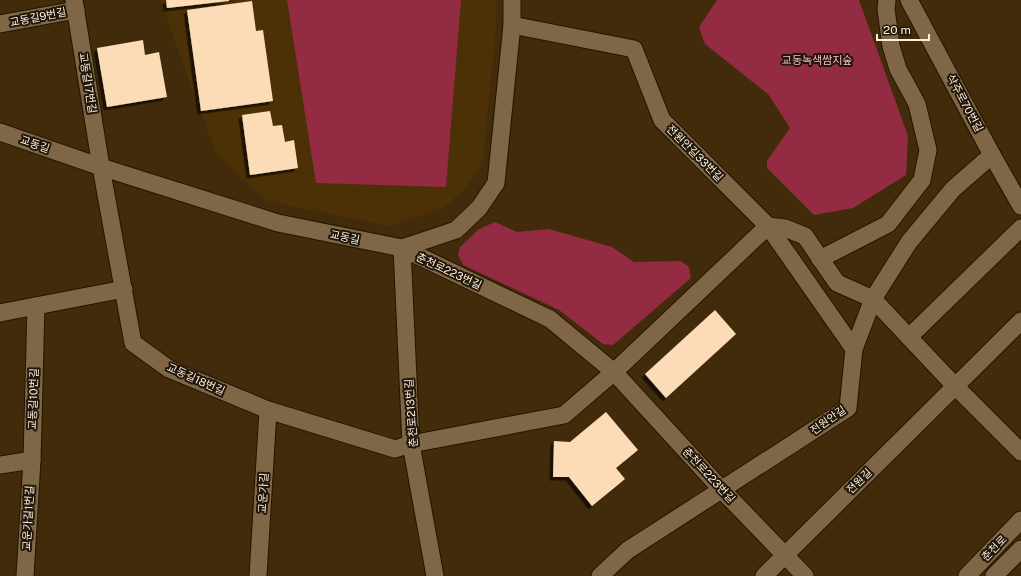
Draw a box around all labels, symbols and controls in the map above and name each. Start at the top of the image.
street label: 교동길9번길 [9,6,67,28]
scale bar [877,16,929,42]
text: 20 m [883,23,911,37]
street label: 교동길17번길 [77,52,99,114]
park label: 교동녹색쌈지숲 [782,54,852,66]
street label: 삭주로70번길 [945,72,985,134]
street label: 전원안길33번길 [664,122,726,184]
street label: 교동길 [19,133,51,155]
street label: 교동길 [329,228,361,246]
street label: 춘천로223번길 [414,251,484,291]
street label: 교동길18번길 [165,361,227,397]
street label: 교동길10번길 [26,368,40,430]
street label: 춘천로213번길 [403,378,419,448]
street label: 전원안길 [808,403,848,437]
street label: 춘천로223번길 [681,445,737,505]
street label: 전원길 [844,466,874,496]
street label: 교운가길 [256,472,270,514]
street label: 교운가길1번길 [20,485,36,551]
street label: 춘천로 [979,533,1009,563]

